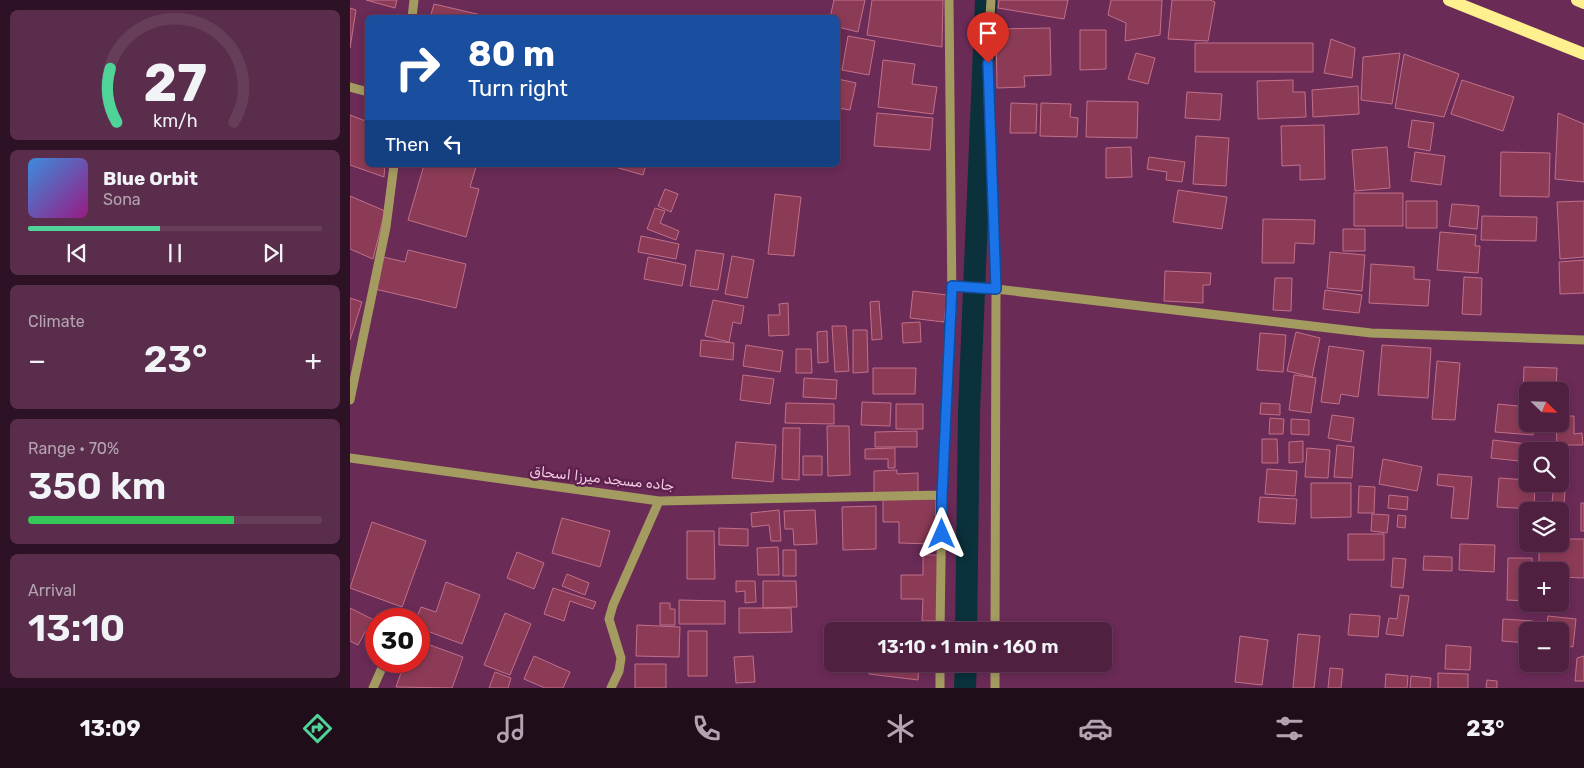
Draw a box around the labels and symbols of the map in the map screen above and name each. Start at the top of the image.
pin [967,12,1009,63]
north arrow [1519,382,1569,432]
street label: جاده مسجد ميرزا اسحاق [529,462,675,495]
position arrow [915,507,967,559]
speed limit sign: 30 [365,608,430,673]

